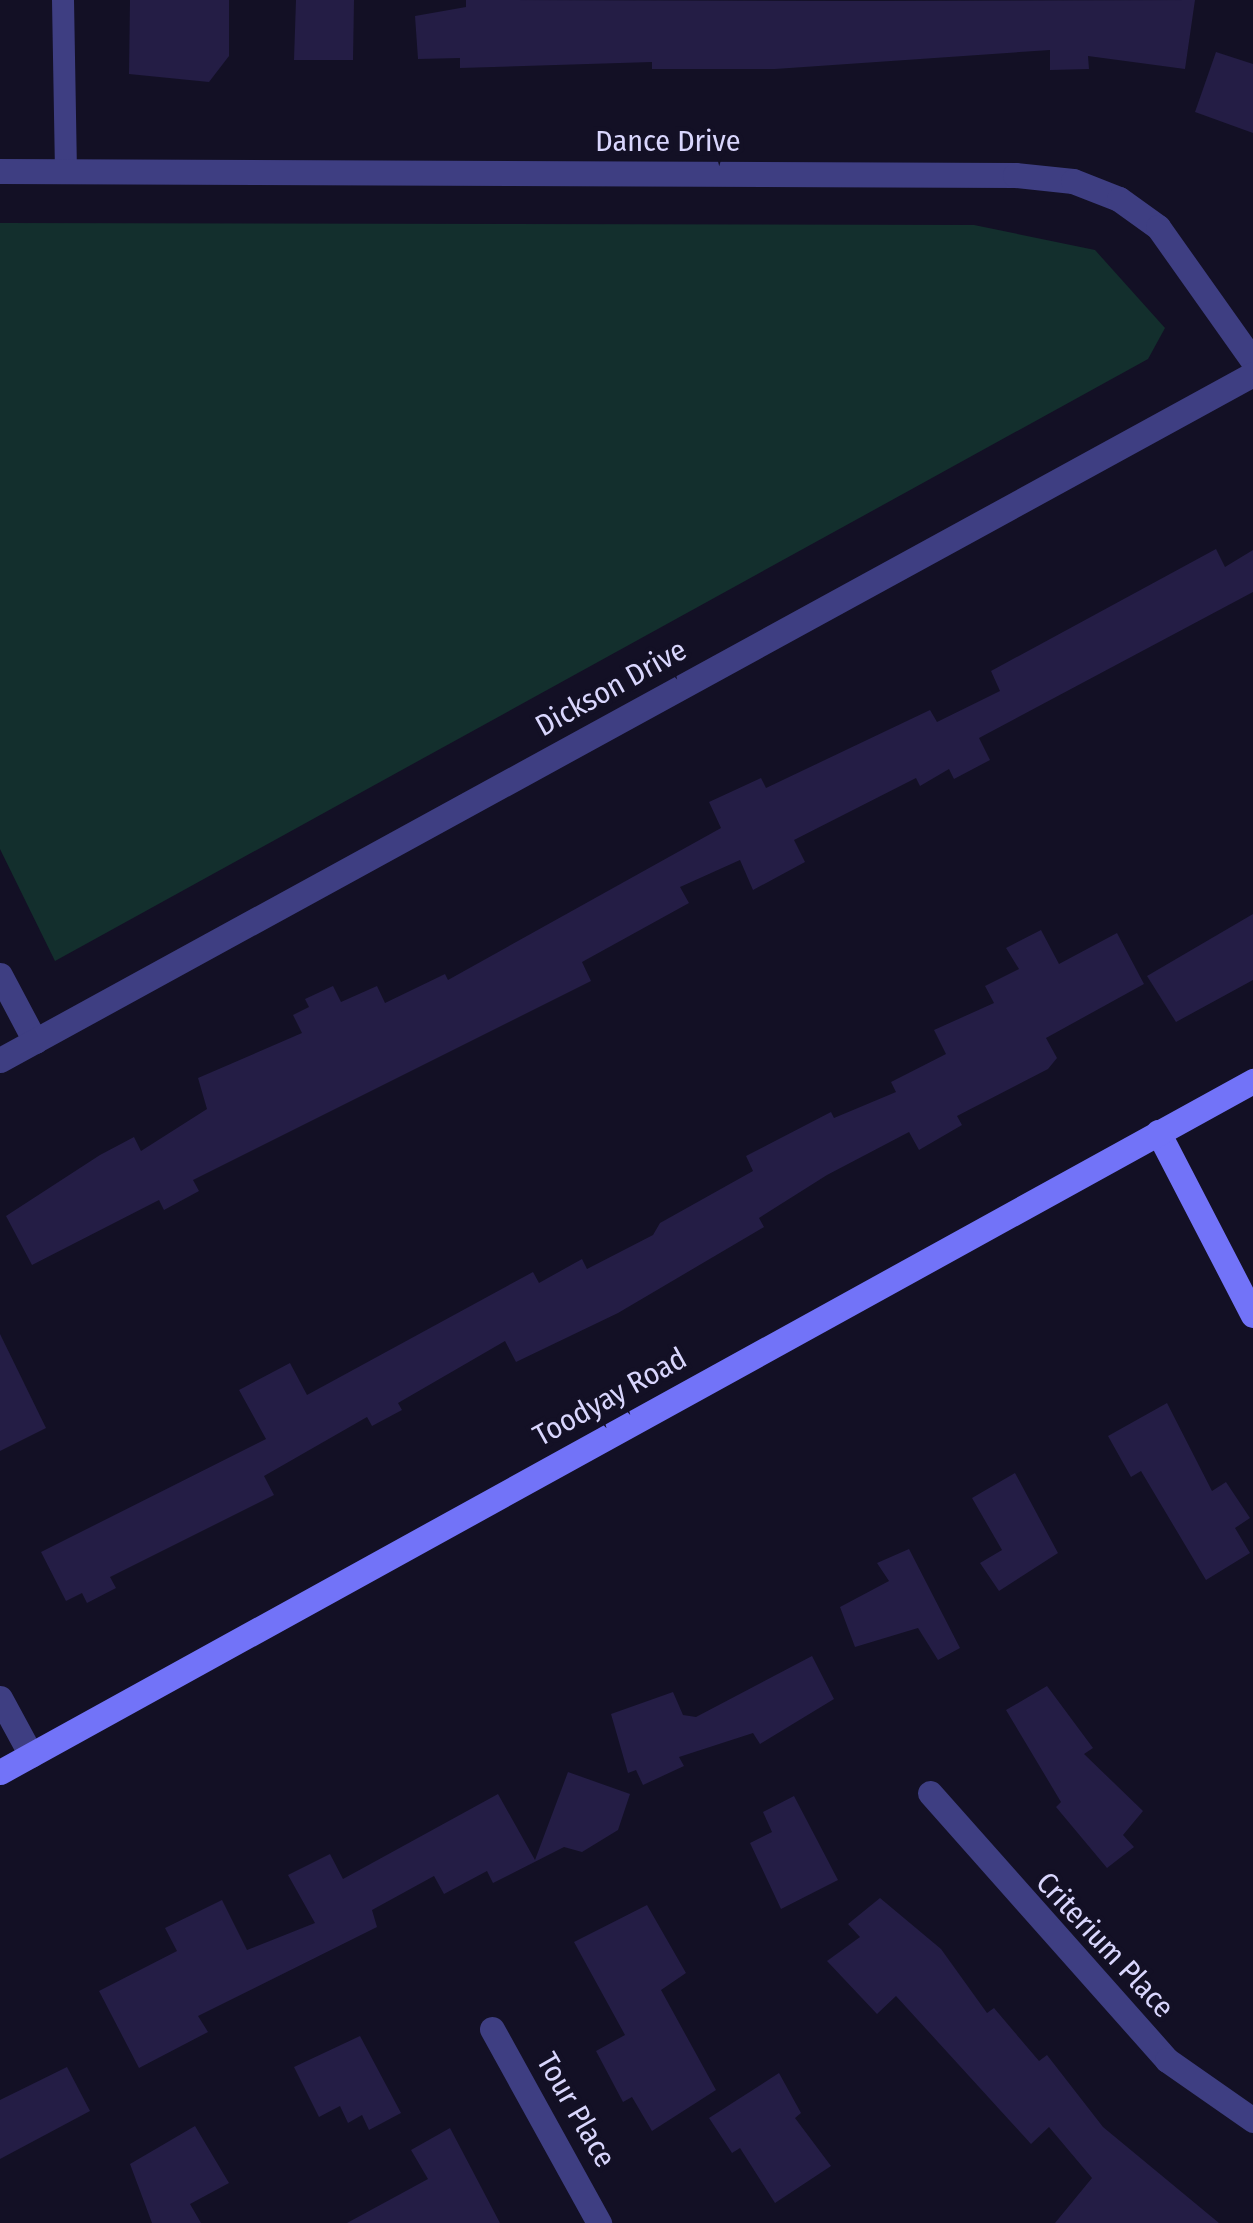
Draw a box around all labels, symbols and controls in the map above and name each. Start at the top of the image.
street label: Dance Drive [595,123,741,159]
street label: Dickson Drive [529,632,693,744]
street label: Toodyay Road [527,1340,693,1454]
street label: Criterium Place [1028,1865,1182,2025]
street label: Tour Place [529,2046,623,2174]

